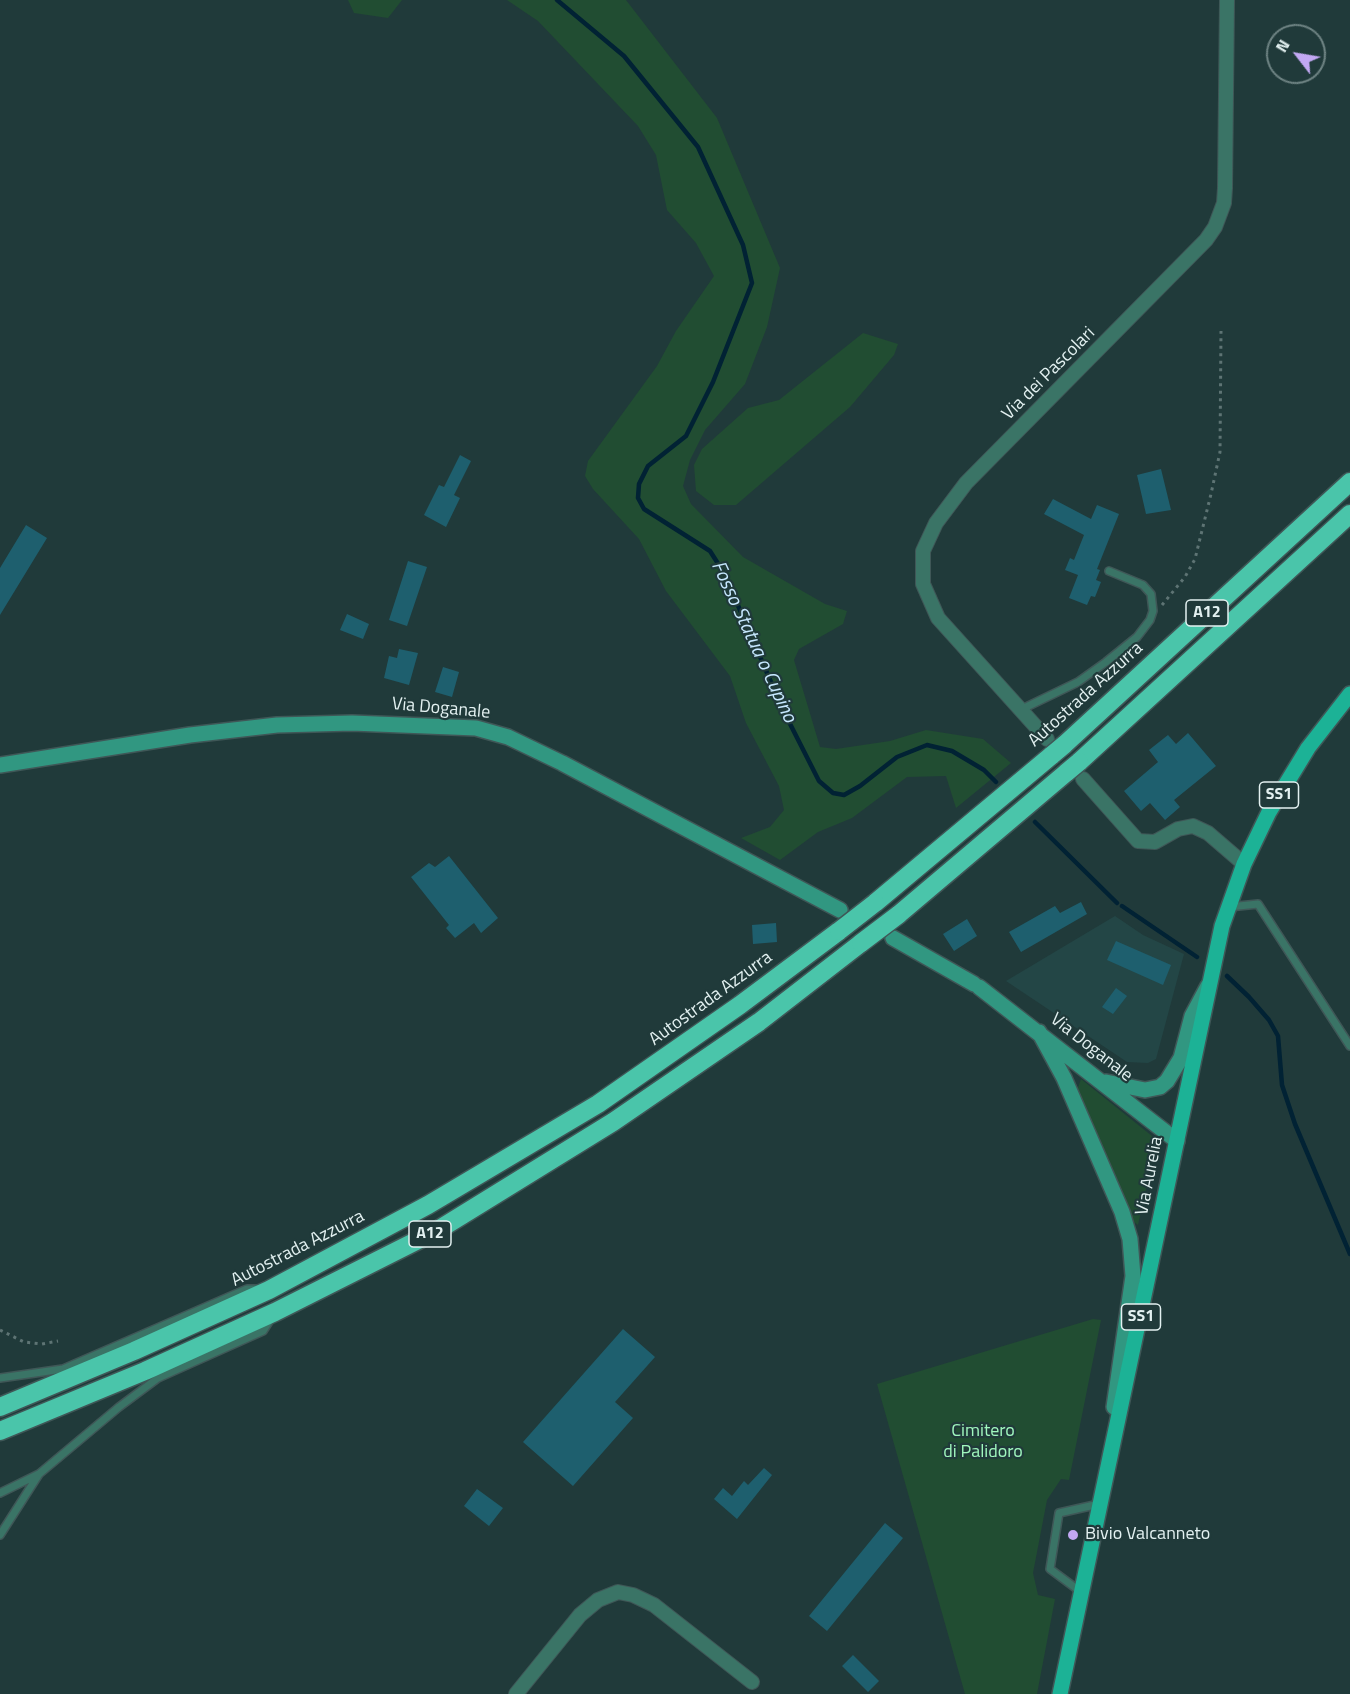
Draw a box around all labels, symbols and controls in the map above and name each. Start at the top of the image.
north arrow [1266,24,1326,84]
text: N [1269,35,1295,57]
street label: Via dei Pascolari [998,323,1100,425]
water label: Fosso Statua o Cupino [705,557,801,727]
road number: A12 [1186,600,1228,626]
street label: Autostrada Azzurra [1024,638,1148,752]
street label: Via Doganale [391,694,491,724]
road number: SS1 [1260,782,1298,808]
street label: Autostrada Azzurra [645,947,777,1051]
street label: Via Doganale [1045,1009,1137,1087]
street label: Via Aurelia [1132,1135,1168,1217]
street label: Autostrada Azzurra [228,1206,368,1292]
road number: A12 [409,1221,451,1247]
road number: SS1 [1122,1304,1160,1330]
park label: Cimitero di Palidoro [943,1421,1023,1464]
place label: Bivio Valcanneto [1085,1524,1210,1546]
marker: Bivio Valcanneto [1066,1528,1080,1542]

